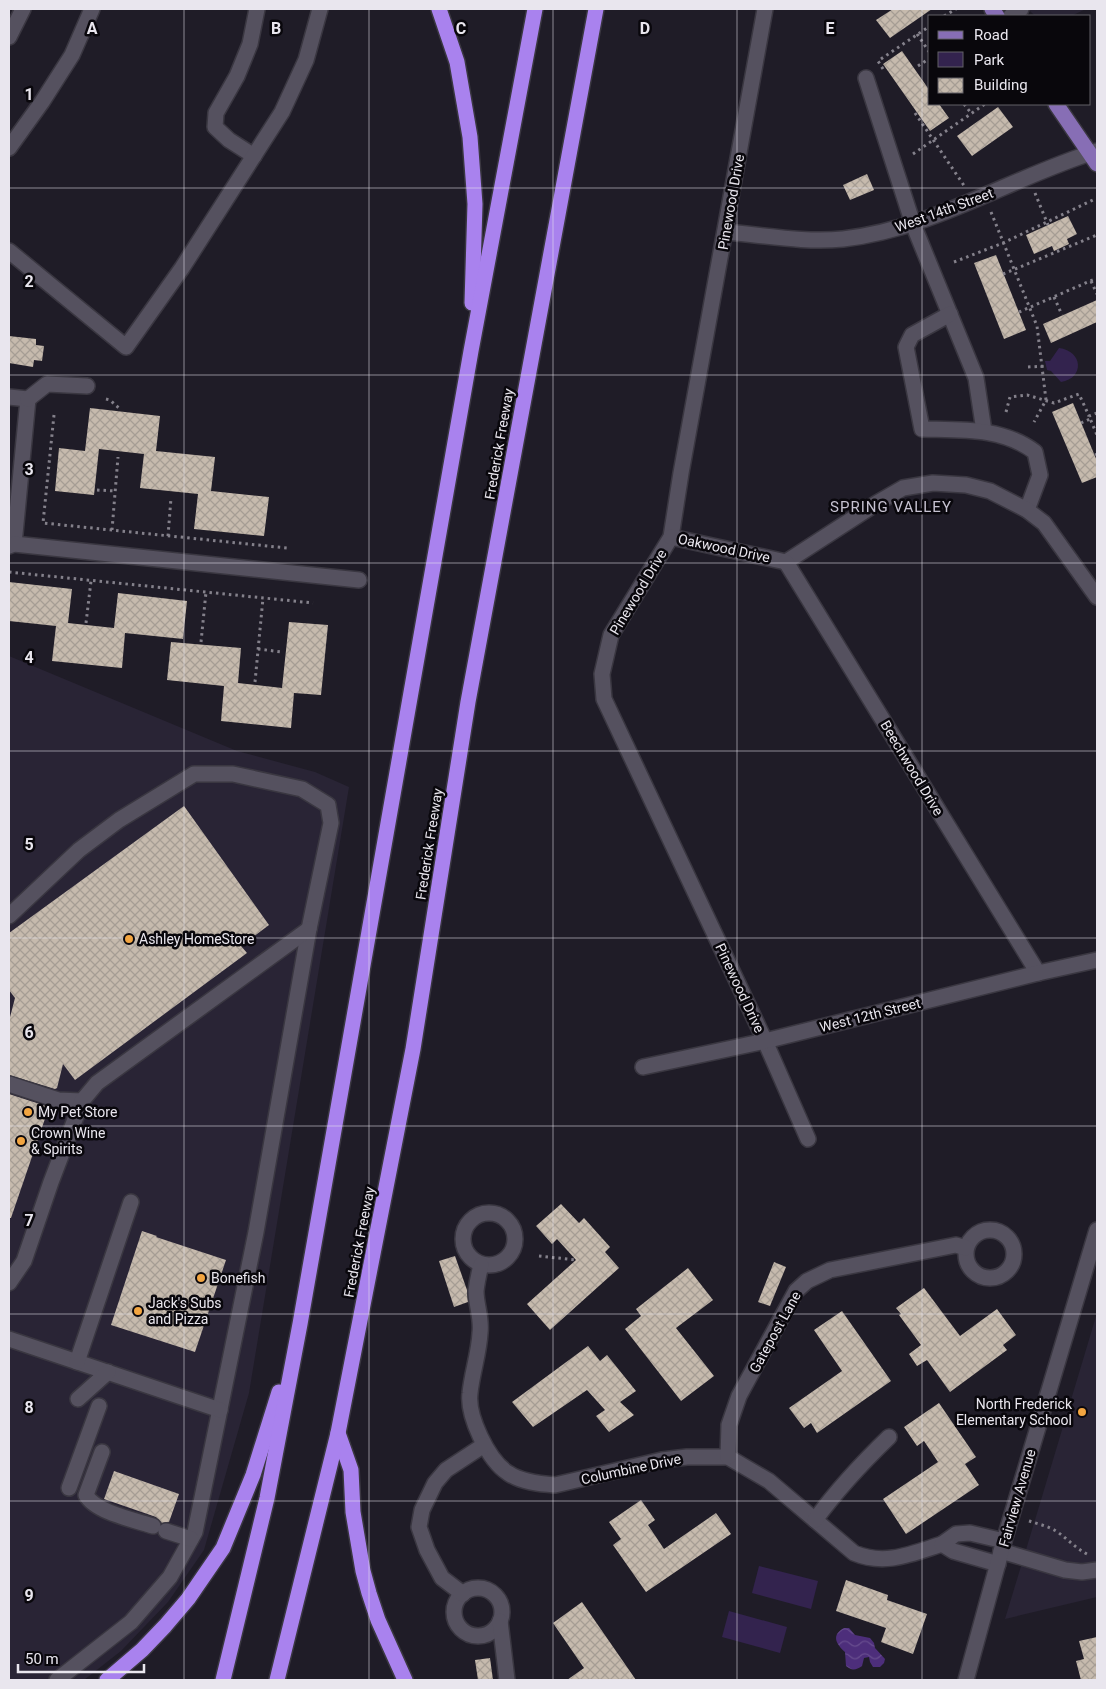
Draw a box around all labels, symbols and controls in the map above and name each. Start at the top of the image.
legend [928,15,1091,105]
text: A [87,19,98,38]
text: B [271,19,281,38]
text: C [456,19,466,38]
text: D [640,19,650,38]
text: E [826,19,835,38]
text: Road [974,26,1008,44]
text: Park [974,51,1005,69]
text: Building [974,76,1028,94]
text: 1 [24,85,34,104]
street label: Pinewood Drive [715,153,747,251]
street label: West 14th Street [893,185,996,235]
text: 2 [24,272,34,291]
street label: Frederick Freeway [481,387,517,501]
text: 3 [24,460,34,479]
district label: SPRING VALLEY [830,498,952,516]
street label: Oakwood Drive [677,530,771,566]
street label: Pinewood Drive [606,546,670,638]
text: 4 [24,648,34,667]
street label: Beechwood Drive [877,718,947,818]
street label: Frederick Freeway [412,787,446,901]
text: 5 [24,835,34,854]
place label: Ashley HomeStore [139,931,254,947]
marker: Ashley HomeStore [123,933,135,945]
street label: Pinewood Drive [712,941,768,1035]
street label: West 12th Street [818,995,922,1035]
text: 6 [24,1023,34,1042]
place label: My Pet Store [38,1104,117,1120]
marker: My Pet Store [22,1106,34,1118]
place label: Crown Wine & Spirits [31,1125,105,1157]
marker: Crown Wine & Spirits [15,1135,27,1147]
street label: Frederick Freeway [340,1185,378,1299]
text: 7 [24,1211,34,1230]
place label: Bonefish [211,1270,266,1286]
marker: Bonefish [195,1272,207,1284]
street label: Gatepost Lane [746,1289,804,1375]
place label: Jack's Subs and Pizza [148,1295,221,1327]
marker: Jack's Subs and Pizza [132,1305,144,1317]
place label: North Frederick Elementary School [956,1396,1073,1428]
text: 8 [24,1398,34,1417]
marker: North Frederick Elementary School [1076,1406,1088,1418]
street label: Fairview Avenue [995,1447,1039,1549]
street label: Columbine Drive [580,1451,682,1487]
text: 9 [24,1586,34,1605]
scale bar [18,1642,144,1674]
text: 50 m [25,1650,59,1668]

